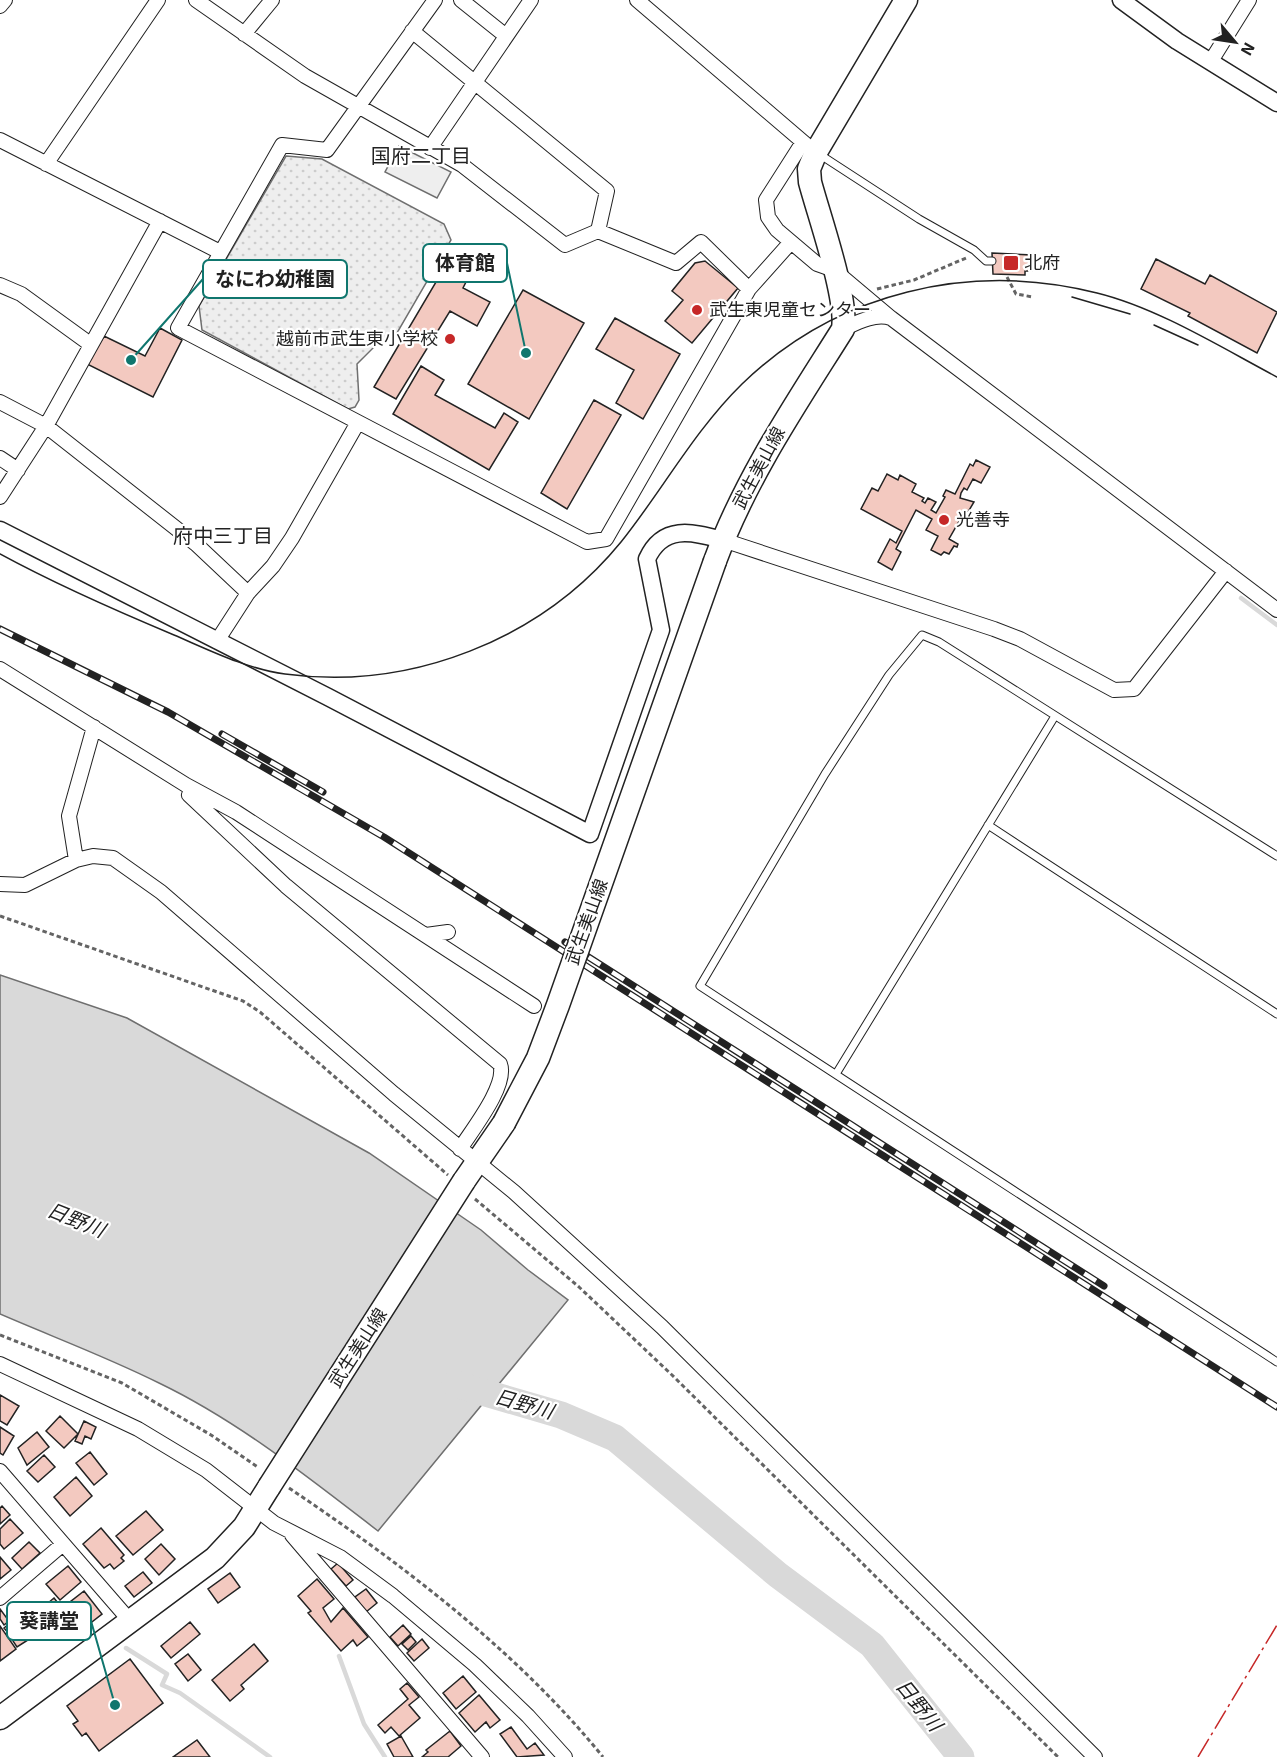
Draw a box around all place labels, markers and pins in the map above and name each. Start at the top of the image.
callout: 体育館 [423,244,507,282]
place label: 北府 [1024,251,1060,273]
marker: 北府 [1002,254,1020,272]
callout: なにわ幼稚園 [203,260,347,298]
place label: 武生東児童センター [709,298,871,320]
marker: 武生東児童センター [690,303,704,317]
place label: 越前市武生東小学校 [276,327,438,349]
marker: 越前市武生東小学校 [443,332,457,346]
place label: 光善寺 [956,508,1010,530]
marker: 光善寺 [937,513,951,527]
callout: 葵講堂 [7,1602,91,1640]

